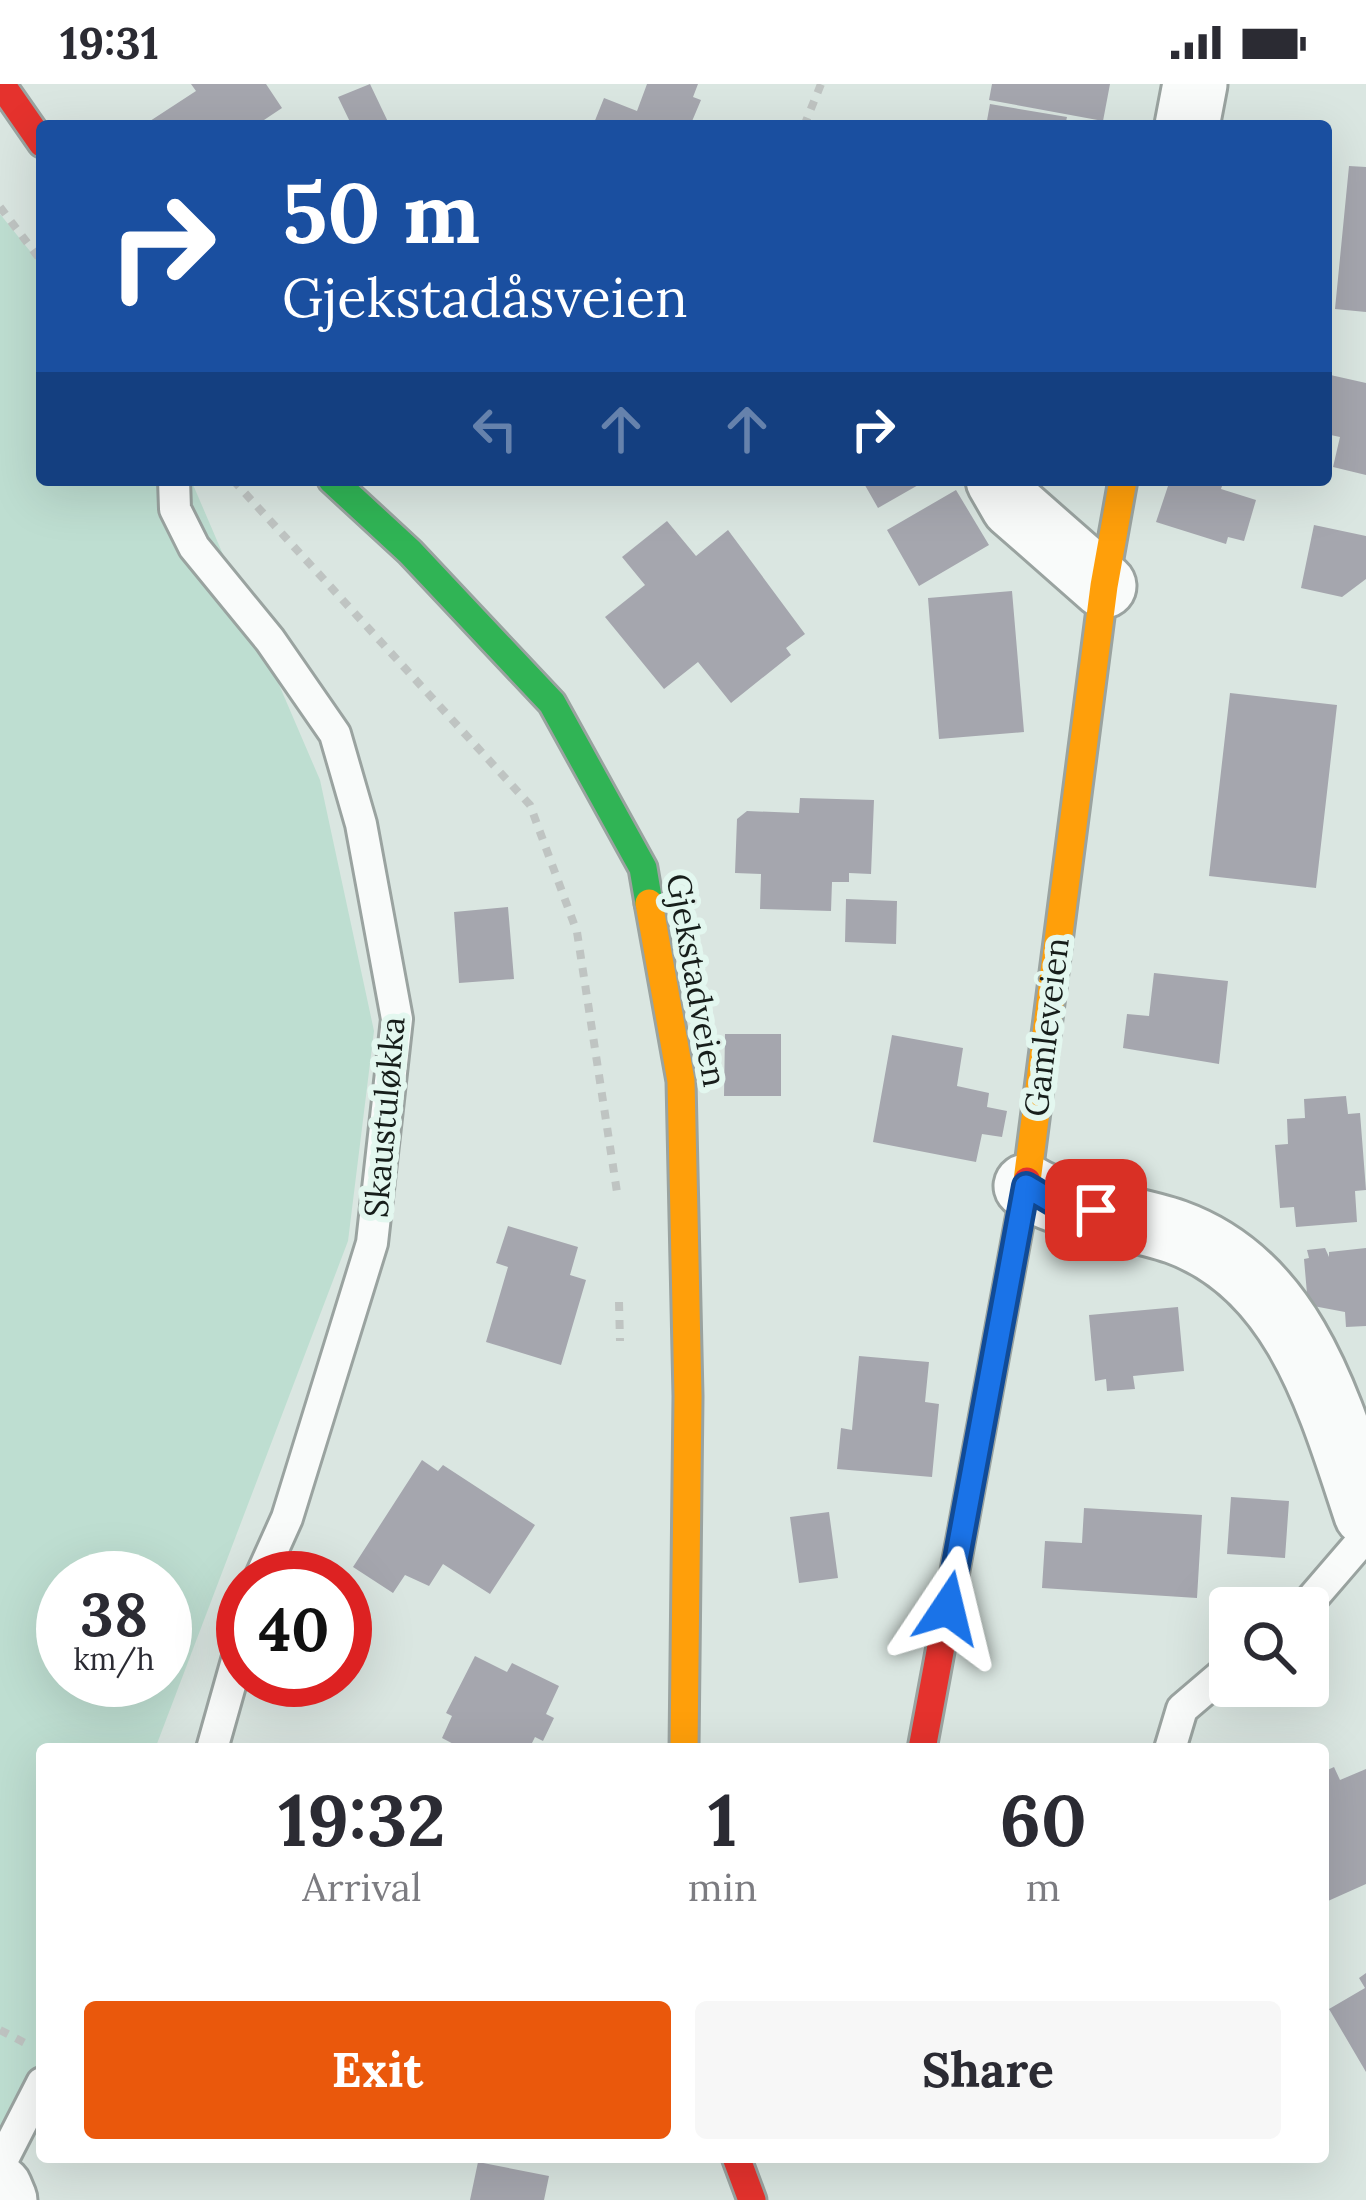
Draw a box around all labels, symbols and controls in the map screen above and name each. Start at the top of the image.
text: 19:31 [60,14,159,71]
text: 50 m [282,158,480,266]
icon: right [84,168,240,324]
text: Gjekstadåsveien [282,263,688,332]
icon: left [462,396,528,462]
icon: ahead [588,396,654,462]
icon: ahead [714,396,780,462]
icon: right [840,396,906,462]
street label: Gjekstadveien [658,870,736,1090]
street label: Gamleveien [1014,935,1078,1119]
street label: Skaustuløkka [354,1015,414,1219]
pin [1045,1159,1147,1261]
icon: arrive [1063,1177,1129,1243]
position arrow [885,1545,1011,1671]
speed limit sign: 40 [216,1551,372,1707]
text: 38 [80,1576,148,1652]
map controls [1209,1587,1329,1707]
button: search [1209,1587,1329,1707]
text: km/h [73,1640,155,1678]
text: 19:32 [278,1774,446,1866]
text: 1 [708,1774,737,1866]
text: 60 [1000,1774,1087,1866]
text: Arrival [302,1862,422,1912]
text: min [688,1862,757,1912]
text: m [1026,1862,1061,1912]
button: Exit [84,2001,671,2139]
button: Share [695,2001,1281,2139]

